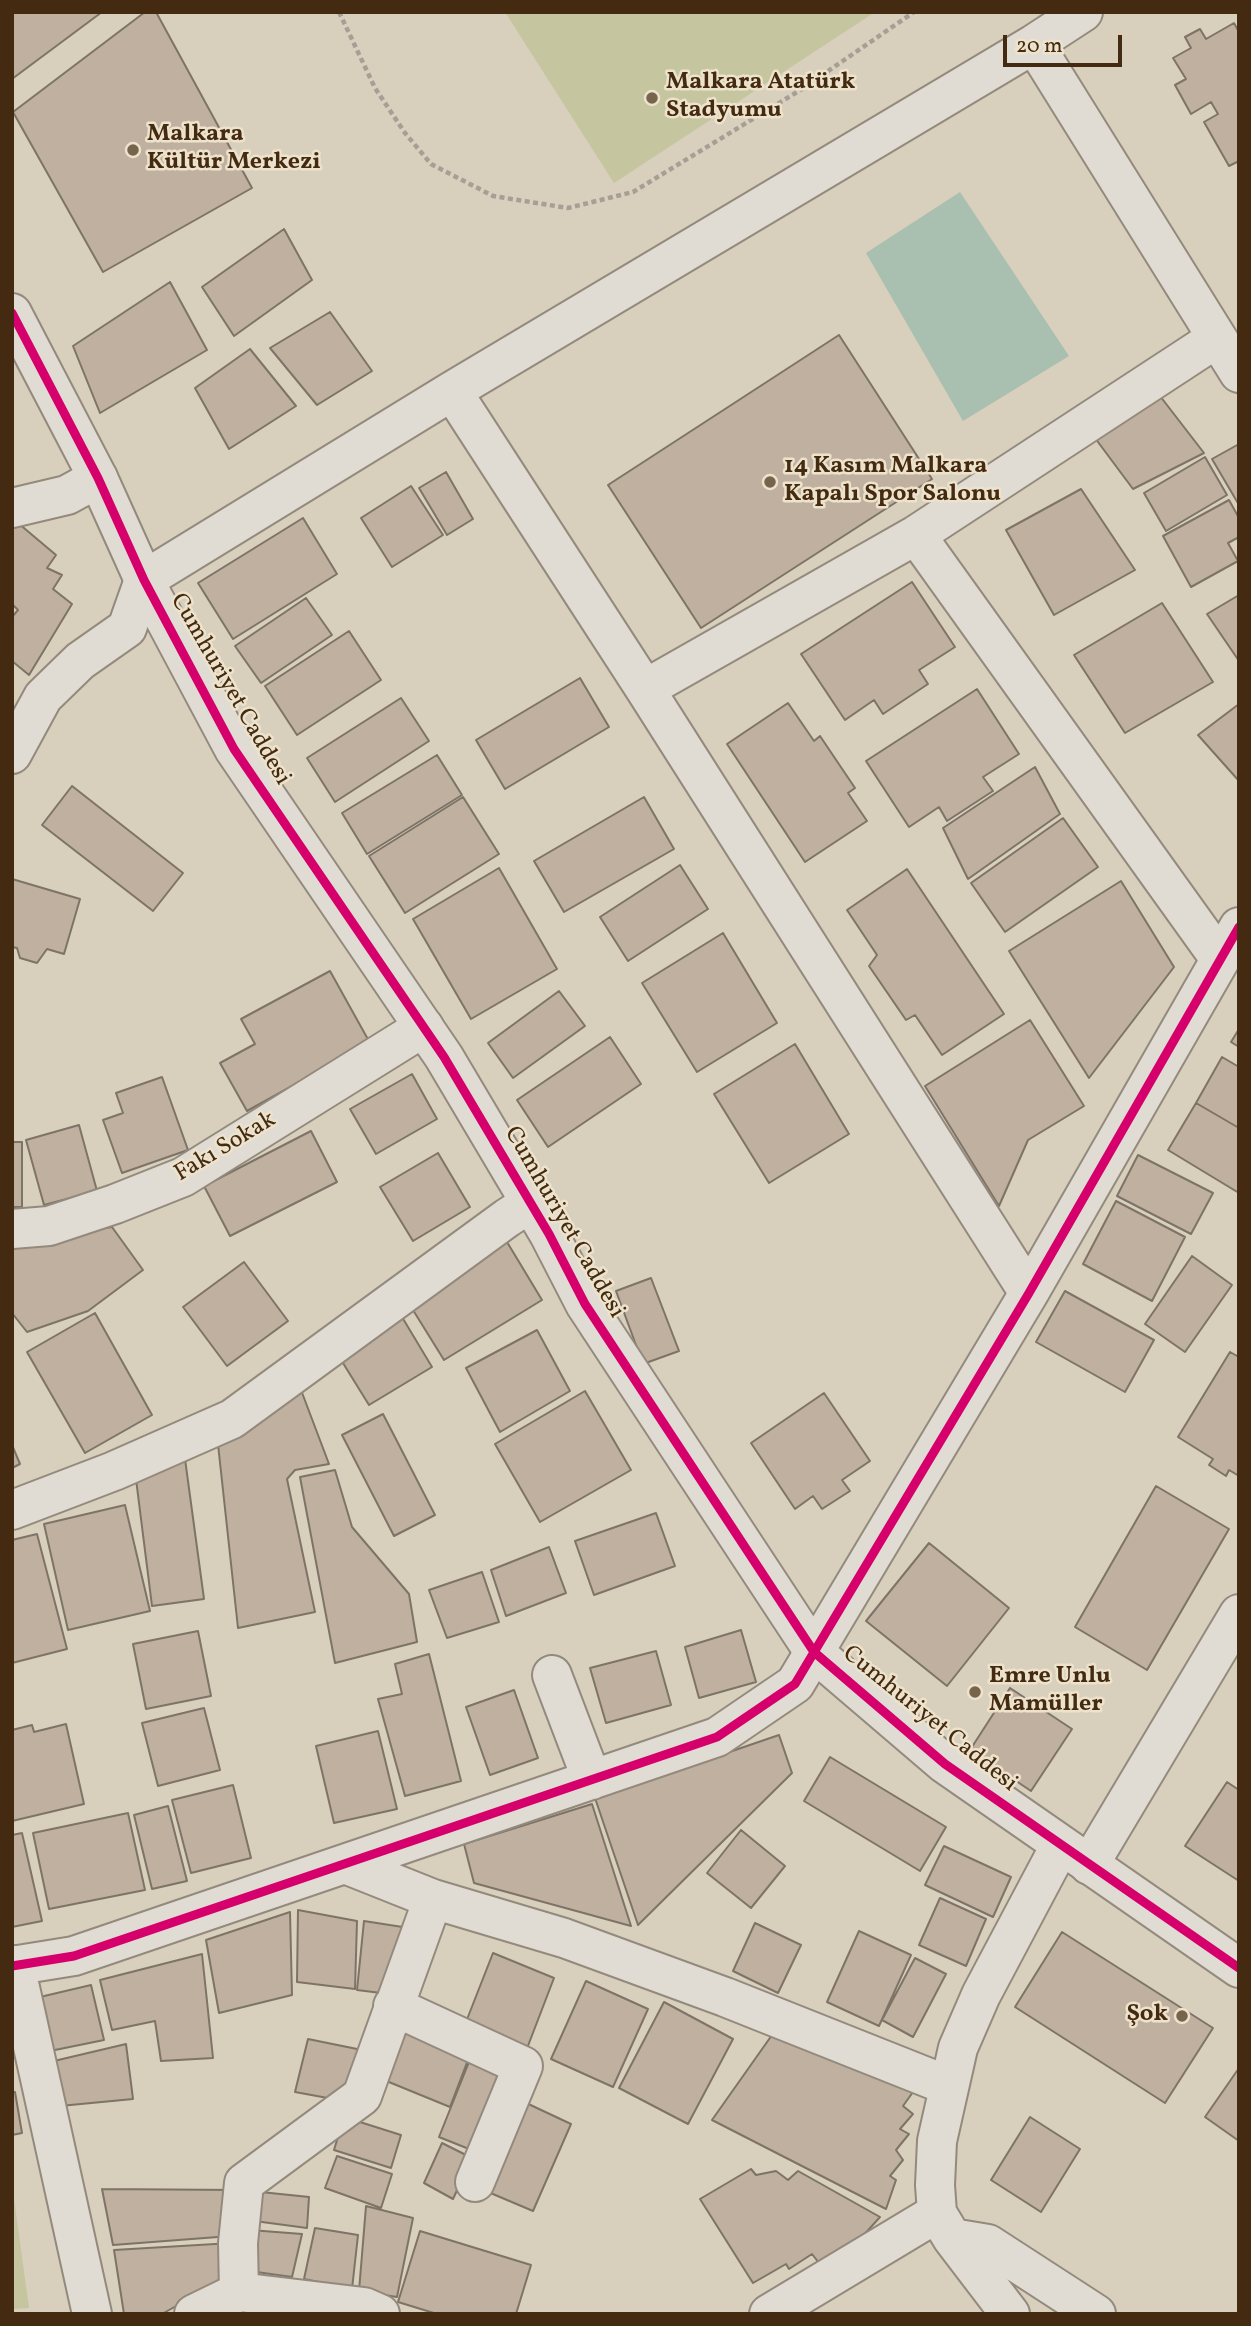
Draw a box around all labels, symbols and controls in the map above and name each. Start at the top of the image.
scale bar [1006,21,1125,65]
text: 20 m [1016,32,1062,61]
place label: Malkara Atatürk Stadyumu [666,70,855,126]
marker: Malkara Atatürk Stadyumu [644,90,660,106]
place label: Malkara Kültür Merkezi [147,122,321,178]
marker: Malkara Kültür Merkezi [125,142,141,158]
place label: 14 Kasım Malkara Kapalı Spor Salonu [784,454,1001,510]
marker: 14 Kasım Malkara Kapalı Spor Salonu [762,474,778,490]
street label: Cumhuriyet Caddesi [162,589,296,791]
street label: Fakı Sokak [170,1107,282,1189]
street label: Cumhuriyet Caddesi [496,1122,630,1324]
street label: Cumhuriyet Caddesi [836,1641,1022,1799]
place label: Emre Unlu Mamüller [989,1664,1111,1720]
marker: Emre Unlu Mamüller [967,1684,983,1700]
place label: Şok [1126,2002,1168,2030]
marker: Şok [1174,2008,1190,2024]

